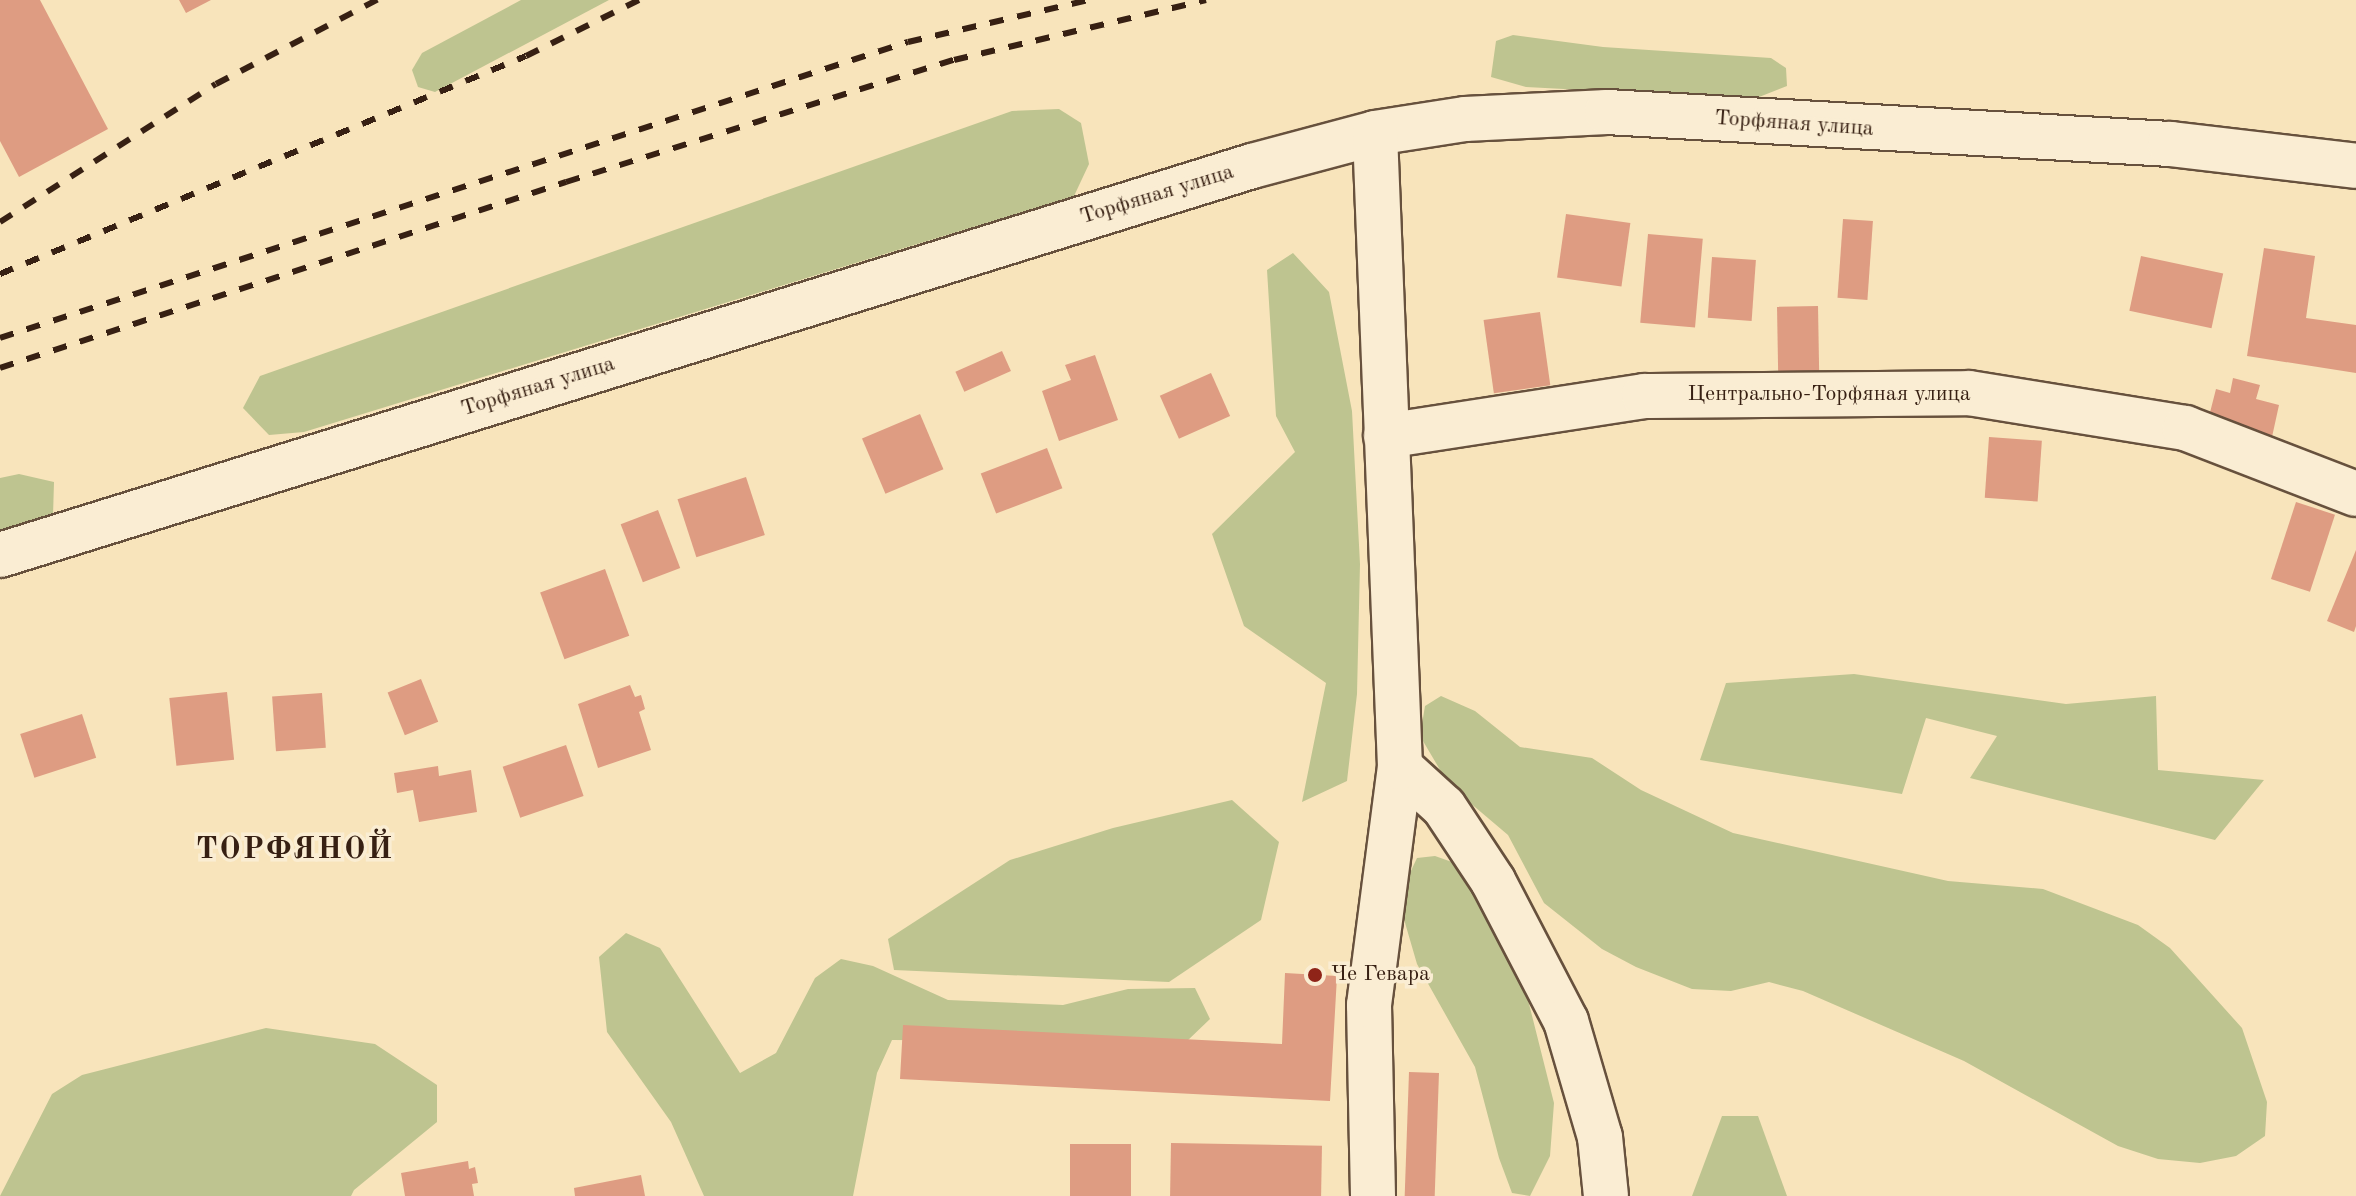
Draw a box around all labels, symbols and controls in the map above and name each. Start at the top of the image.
street label: Торфяная улица [1714,105,1874,143]
street label: Торфяная улица [1077,159,1237,231]
street label: Торфяная улица [458,351,618,423]
street label: Центрально-Торфяная улица [1687,382,1971,408]
district label: ТОРФЯНОЙ [196,832,394,868]
place label: Че Гевара [1331,962,1430,988]
marker: Че Гевара [1306,966,1324,984]

